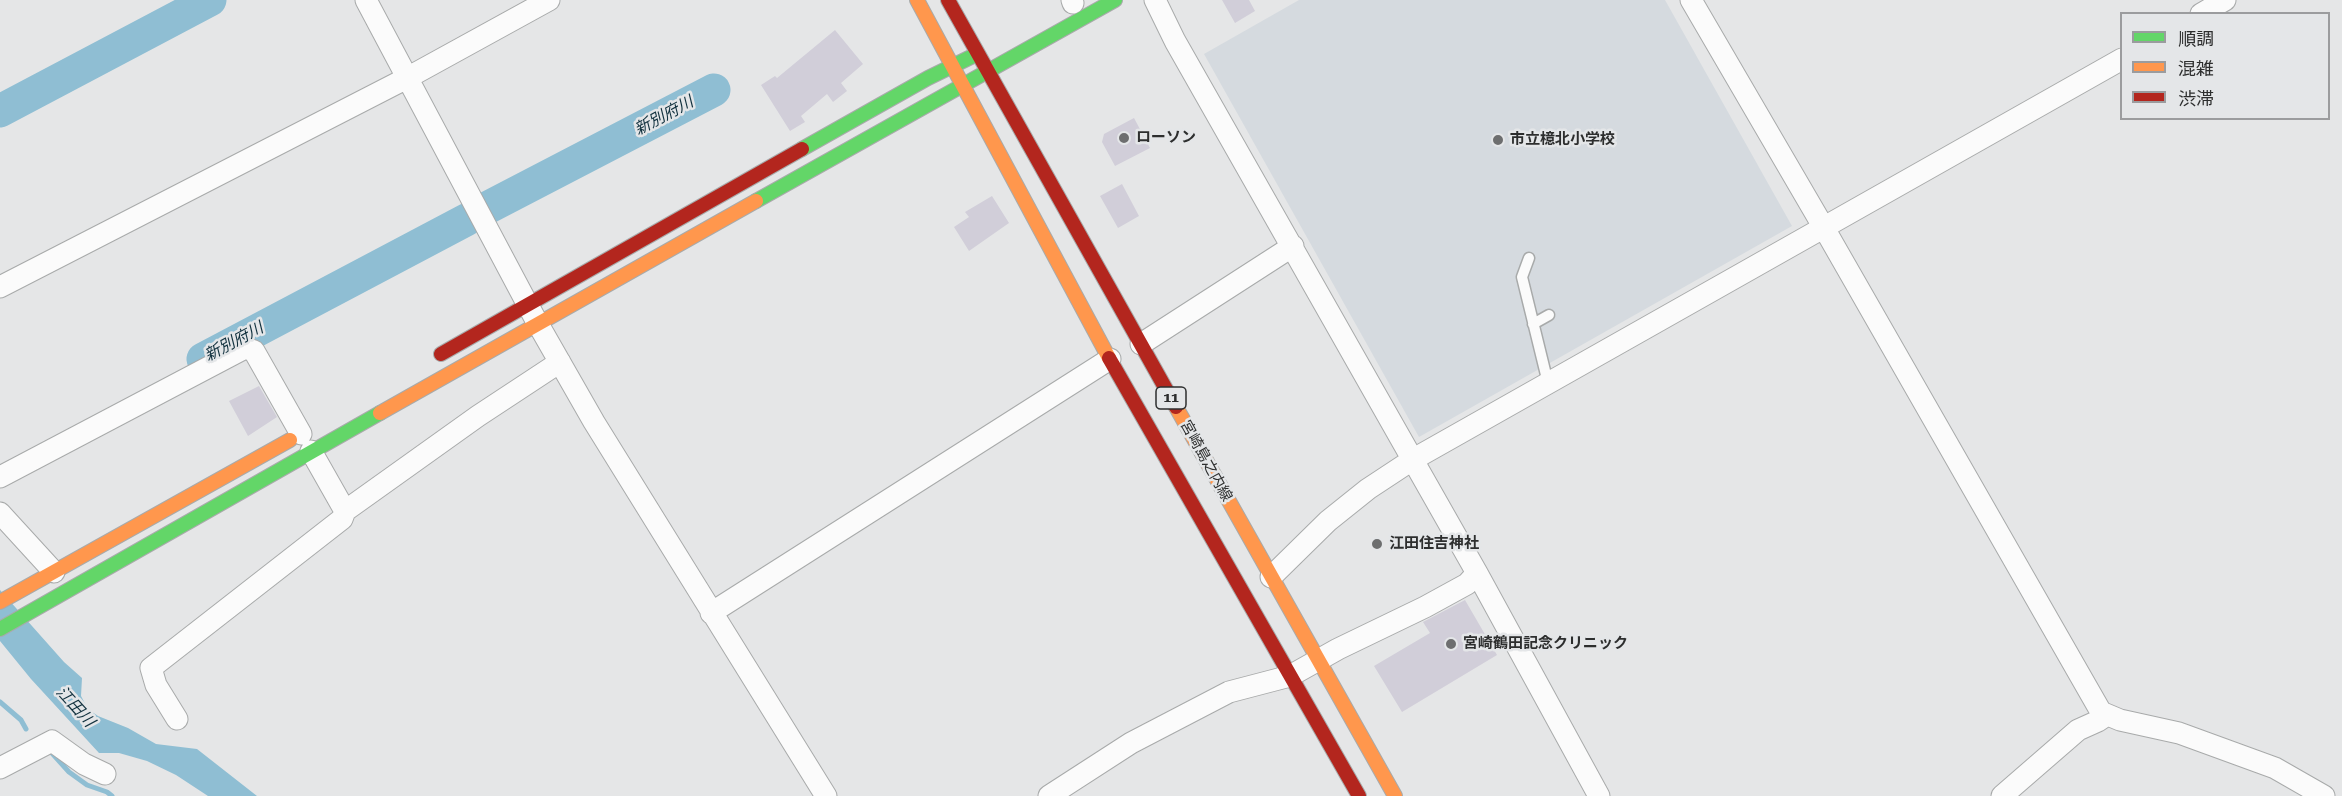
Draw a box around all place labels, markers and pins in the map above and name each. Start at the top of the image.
place label: ローソン [1136,129,1196,147]
marker: ローソン [1117,131,1131,145]
place label: 市立檍北小学校 [1510,131,1615,149]
marker: 市立檍北小学校 [1491,133,1505,147]
place label: 江田住吉神社 [1389,535,1479,553]
marker: 江田住吉神社 [1370,537,1384,551]
place label: 宮崎鶴田記念クリニック [1463,635,1628,653]
marker: 宮崎鶴田記念クリニック [1444,637,1458,651]

